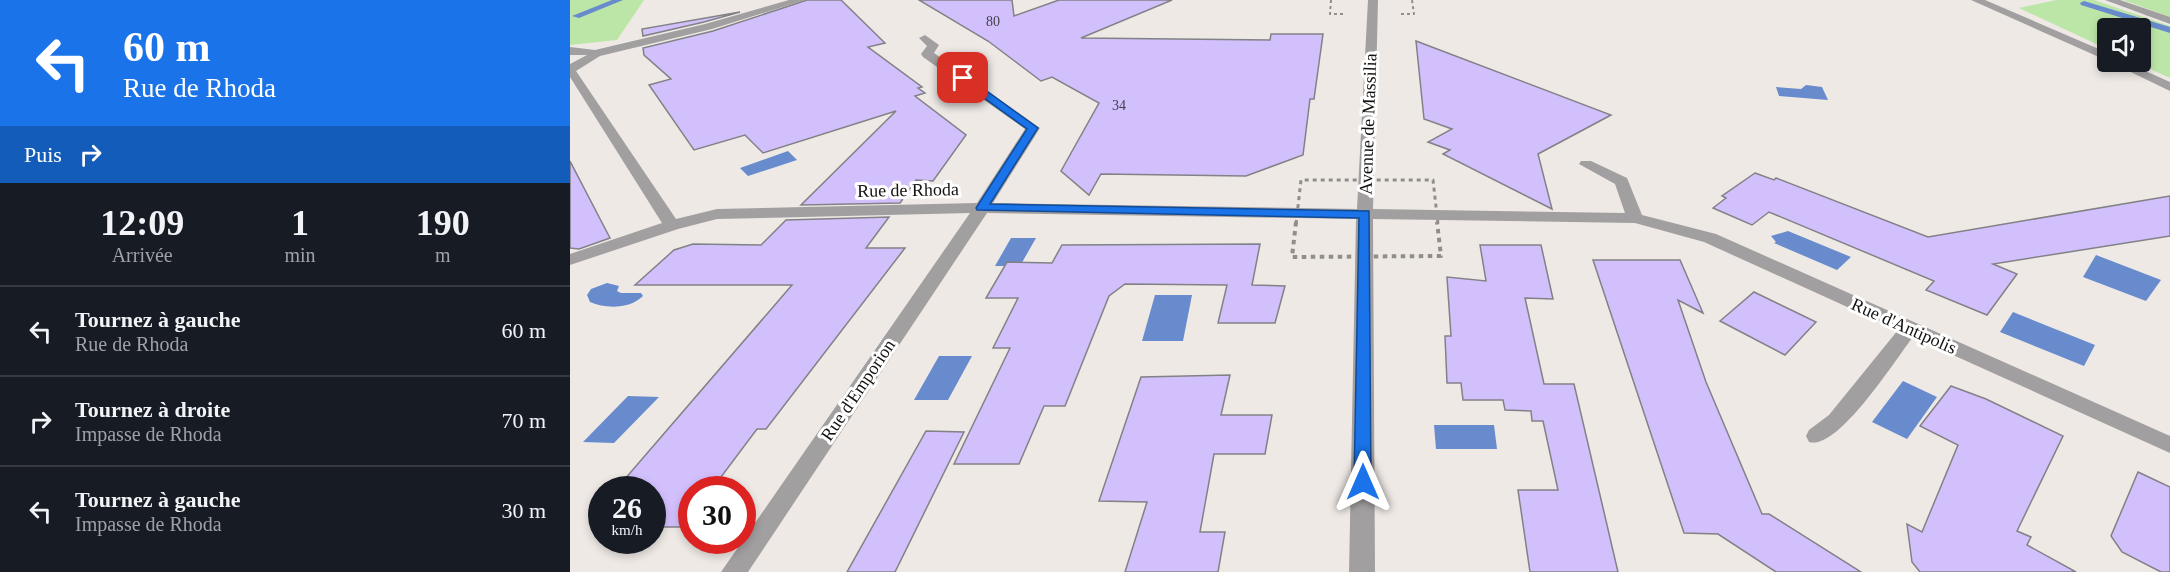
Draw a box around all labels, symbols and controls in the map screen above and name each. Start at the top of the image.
house number: 80 [986,14,1000,29]
map controls [2097,18,2151,72]
button: sound [2097,18,2151,72]
icon: left [24,24,102,102]
text: 60 m [123,24,211,70]
pin [937,52,988,103]
street label: Avenue de Massilia [1356,53,1380,195]
icon: arrive [946,61,979,94]
text: Rue de Rhoda [123,73,276,103]
house number: 34 [1112,98,1126,113]
icon: right [74,138,107,171]
text: Puis [24,142,62,167]
street label: Rue de Rhoda [857,179,959,201]
text: 12:09 [100,203,184,243]
text: 1 [291,203,309,243]
text: 190 [416,203,470,243]
text: Arrivée [112,244,173,266]
text: min [284,244,316,266]
text: m [435,244,451,266]
street label: Rue d'Antipolis [1848,294,1960,358]
text: Tournez à gauche [75,307,240,332]
icon: left [24,315,57,348]
text: 60 m [501,318,546,343]
text: Rue de Rhoda [75,333,188,355]
street label: Rue d'Emporion [817,336,899,444]
text: Tournez à droite [75,397,230,422]
icon: right [24,405,57,438]
text: 70 m [501,408,546,433]
text: Impasse de Rhoda [75,423,222,445]
position arrow [1331,450,1395,514]
speed limit sign: 30 [678,476,756,554]
text: Tournez à gauche [75,487,240,512]
text: 26 [612,491,642,524]
icon: left [24,495,57,528]
text: 30 m [501,498,546,523]
text: Impasse de Rhoda [75,513,222,535]
text: km/h [612,522,642,538]

